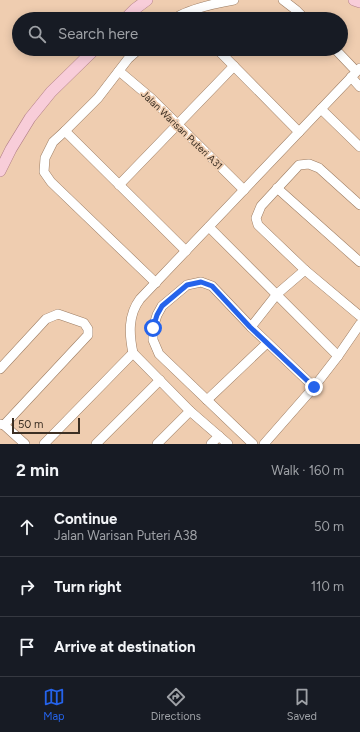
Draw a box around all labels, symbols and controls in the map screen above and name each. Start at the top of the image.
search box [12,12,348,56]
icon: search [26,23,48,45]
text: Search here [58,25,138,43]
street label: Jalan Warisan Puteri A31 [138,88,226,172]
route start [144,319,162,337]
route end [305,378,323,396]
scale bar [12,416,80,435]
text: 50 m [18,418,43,431]
text: 2 min [16,460,59,480]
text: Walk · 160 m [271,463,344,478]
text: Continue [54,510,117,528]
icon: ahead [16,516,38,538]
text: 50 m [314,519,344,534]
text: Jalan Warisan Puteri A38 [54,528,198,543]
icon: right [16,576,38,598]
text: Turn right [54,578,122,596]
text: 110 m [311,579,344,594]
icon: arrive [16,636,38,658]
text: Arrive at destination [54,638,195,656]
tab: Map [43,686,65,723]
tab: Directions [151,686,201,723]
tab: Saved [287,686,317,723]

